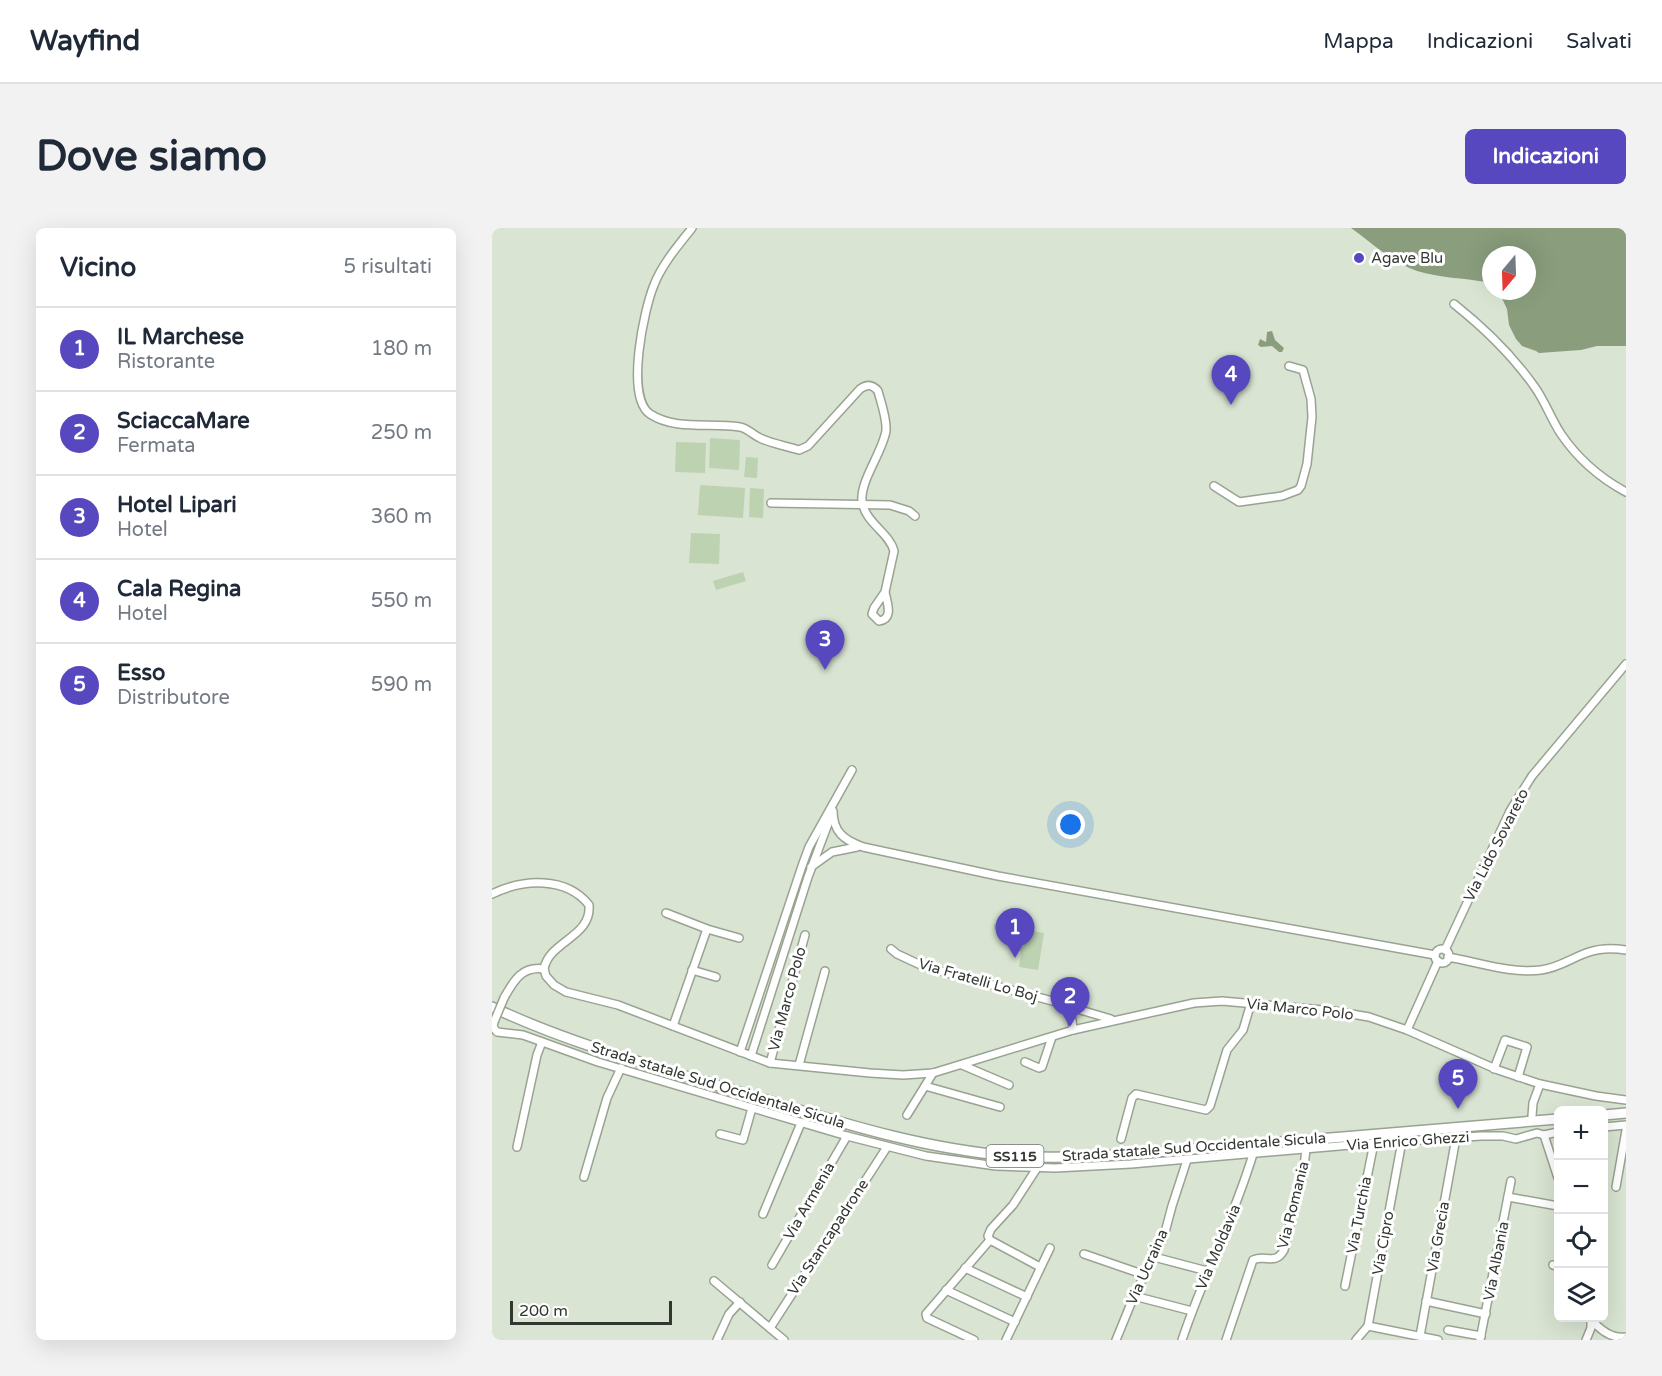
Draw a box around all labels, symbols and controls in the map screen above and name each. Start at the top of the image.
text: Wayfind [30,24,140,58]
text: Mappa [1323,29,1394,54]
text: Indicazioni [1427,29,1533,54]
text: Salvati [1566,29,1632,54]
button: Indicazioni [1465,129,1626,184]
text: Dove siamo [36,131,267,182]
north arrow [1482,246,1536,300]
place label: Agave Blu [1371,249,1443,267]
marker: Agave Blu [1352,251,1366,265]
text: Vicino [60,252,136,283]
text: 5 risultati [344,255,432,279]
text: IL Marchese [117,324,244,350]
text: 1 [73,337,86,361]
text: 180 m [371,337,432,361]
text: Ristorante [117,350,215,374]
pin: 4 [1212,356,1250,405]
text: SciaccaMare [117,408,250,434]
text: 2 [73,421,86,445]
text: 250 m [371,421,432,445]
text: Fermata [117,434,196,458]
text: Hotel Lipari [117,492,237,518]
text: 3 [73,505,86,529]
text: 360 m [371,505,432,529]
text: Hotel [117,518,168,542]
text: Cala Regina [117,576,241,602]
text: 4 [73,589,86,613]
text: 550 m [371,589,432,613]
text: Hotel [117,602,168,626]
pin: 3 [806,620,844,670]
text: Esso [117,660,165,686]
text: 5 [73,673,86,697]
text: 590 m [371,673,432,697]
text: Distributore [117,686,230,710]
street label: Via Lido Sovareto [1460,785,1532,905]
your location [1056,810,1085,839]
pin: 1 [996,908,1034,958]
street label: Via Marco Polo [764,945,810,1053]
street label: Via Fratelli Lo Boj [916,954,1040,1006]
pin: 2 [1050,978,1090,1027]
street label: Via Marco Polo [1246,994,1354,1024]
street label: Strada statale Sud Occidentale Sicula [589,1038,847,1132]
pin: 5 [1438,1060,1478,1109]
map controls [1554,1106,1608,1322]
button: + [1554,1106,1608,1160]
street label: Via Enrico Ghezzi [1346,1128,1470,1154]
street label: Strada statale Sud Occidentale Sicula [1061,1129,1327,1165]
road number: SS115 [986,1145,1044,1167]
street label: Via Armenia [780,1159,838,1243]
street label: Via Romania [1273,1159,1313,1251]
button: − [1554,1160,1608,1214]
street label: Via Turchia [1343,1175,1375,1255]
street label: Via Stancapadrone [784,1176,872,1298]
street label: Via Grecia [1423,1200,1453,1274]
street label: Via Moldavia [1192,1201,1244,1293]
street label: Via Cipro [1369,1210,1397,1276]
button: locate [1554,1214,1608,1268]
street label: Via Albania [1479,1220,1513,1302]
street label: Via Ucraina [1122,1226,1172,1308]
button: layers [1554,1268,1608,1322]
scale bar [510,1298,672,1326]
text: 200 m [519,1301,568,1321]

